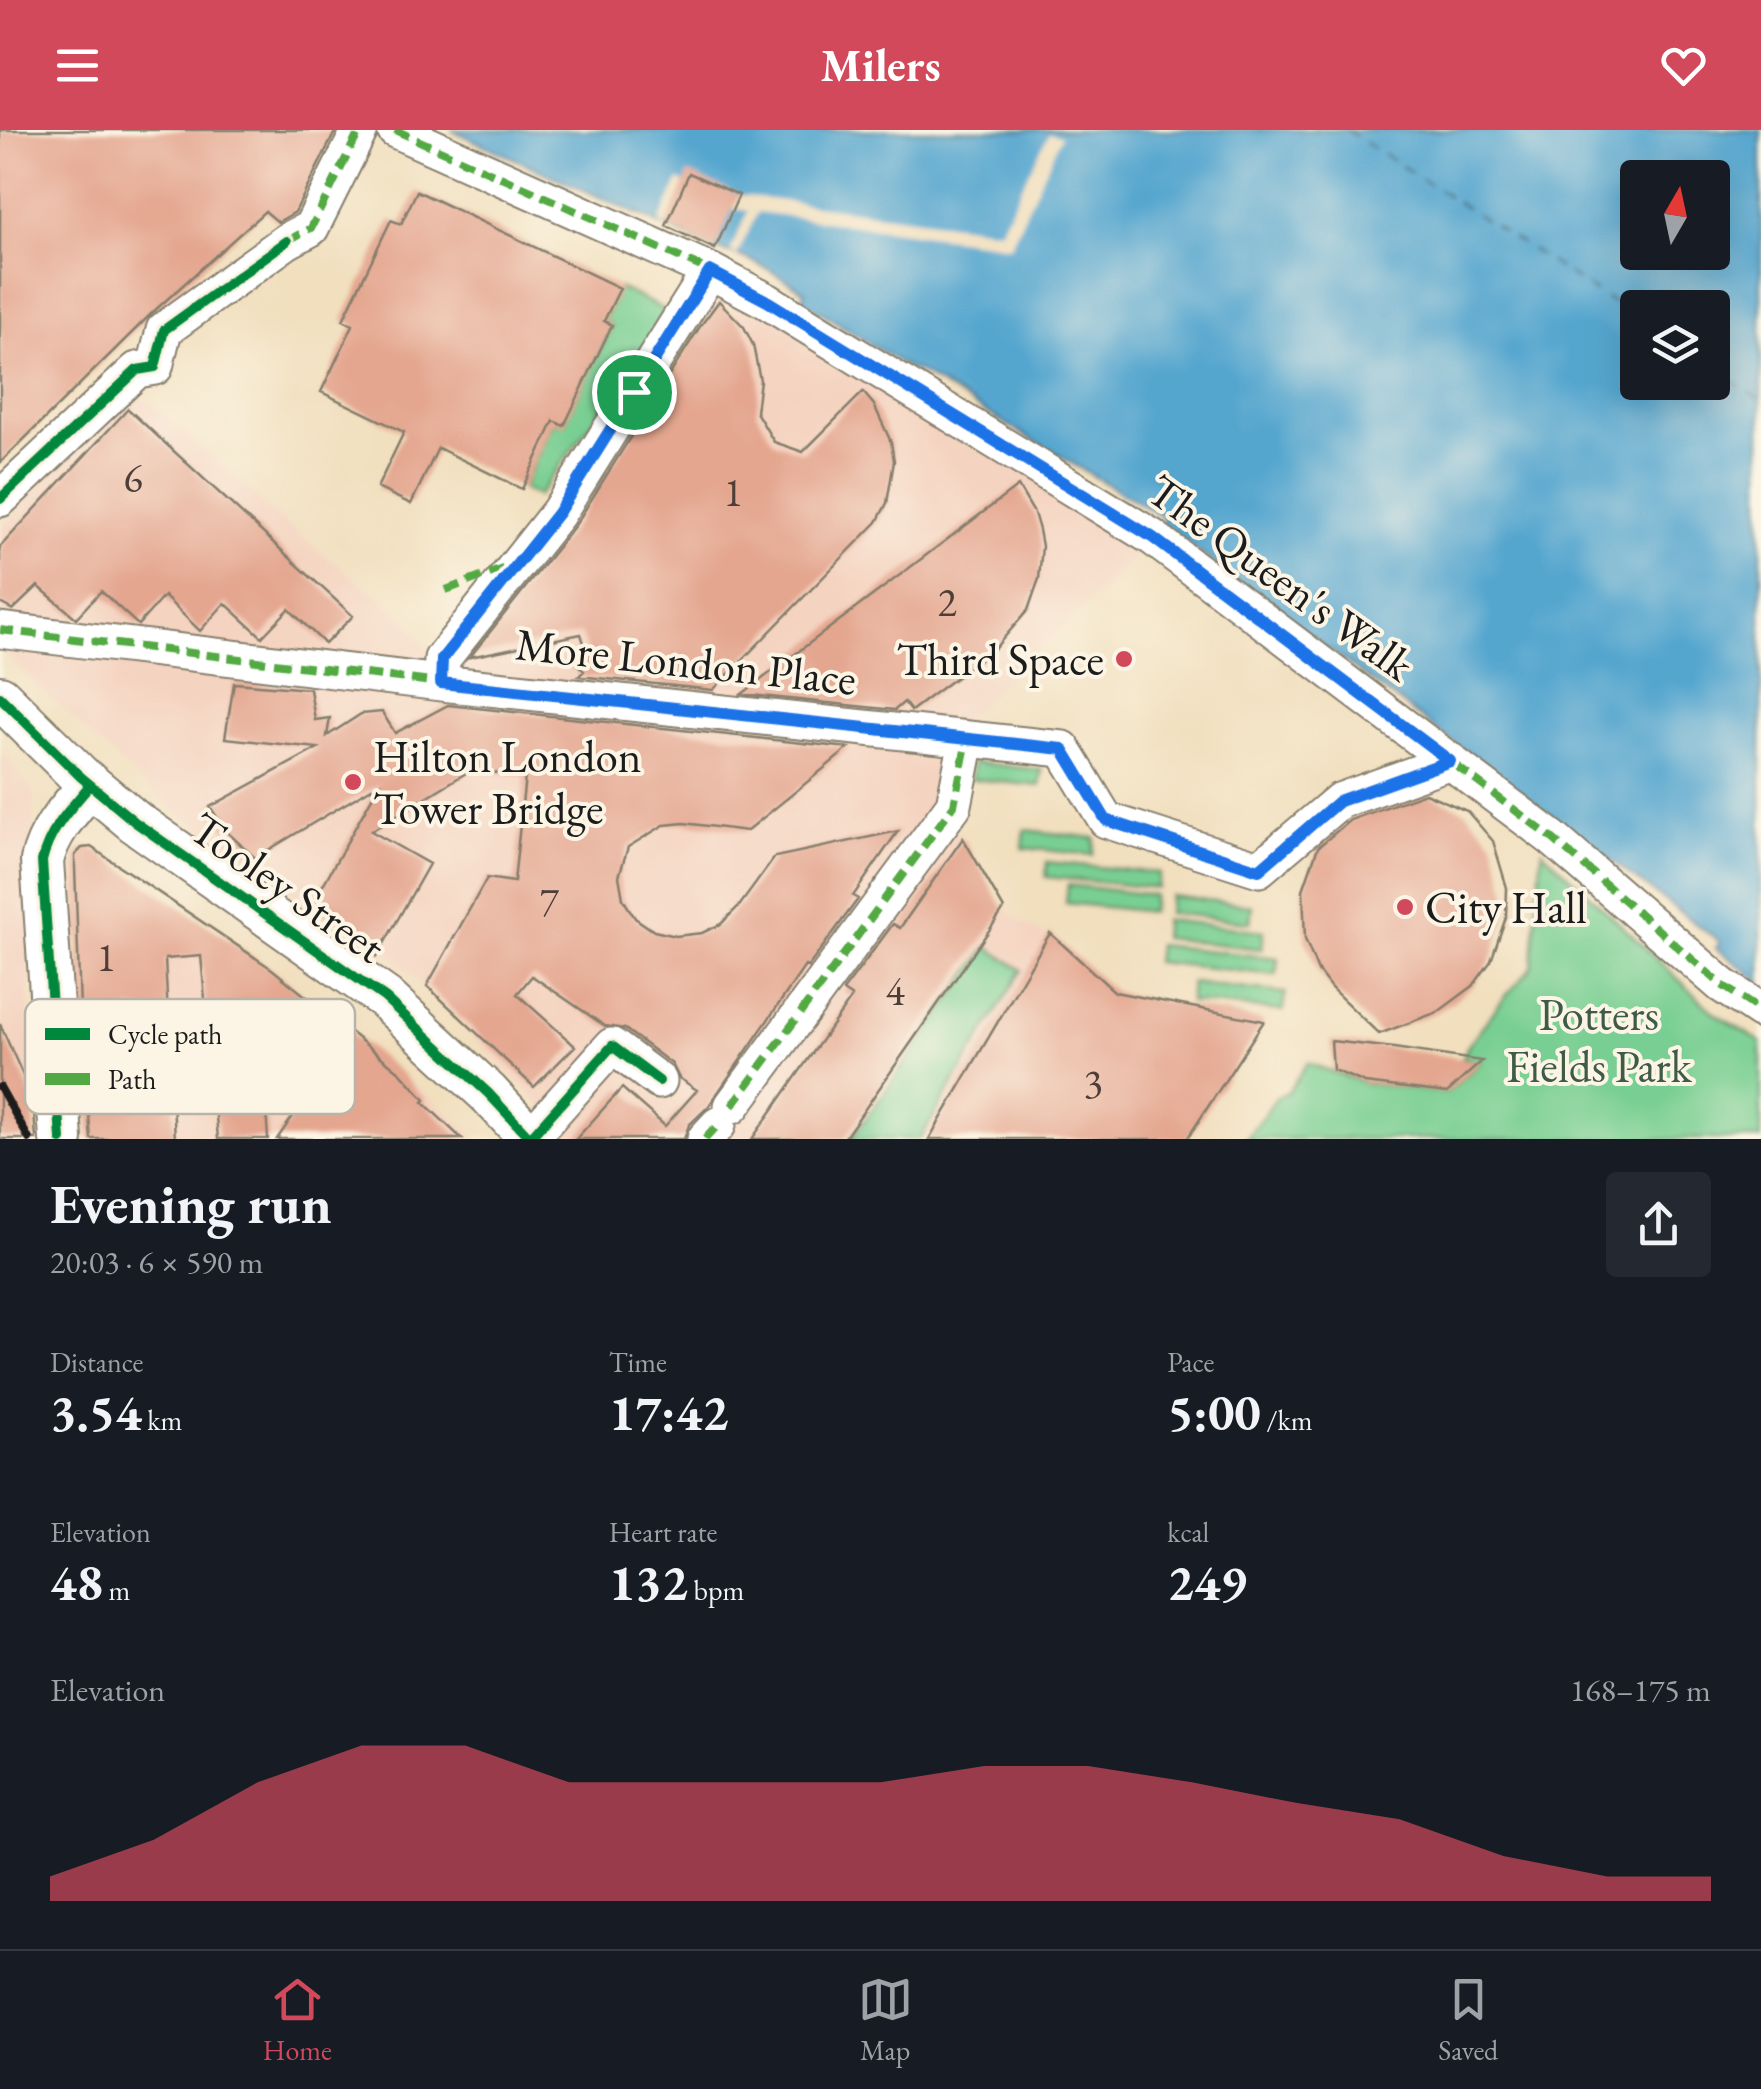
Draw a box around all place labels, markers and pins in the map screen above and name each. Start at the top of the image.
pin [592,350,677,435]
place label: Third Space [897,630,1104,688]
marker: Third Space [1113,648,1135,670]
place label: Hilton London Tower Bridge [373,727,642,837]
marker: Hilton London Tower Bridge [342,771,364,793]
place label: City Hall [1425,878,1587,936]
marker: City Hall [1394,896,1416,918]

